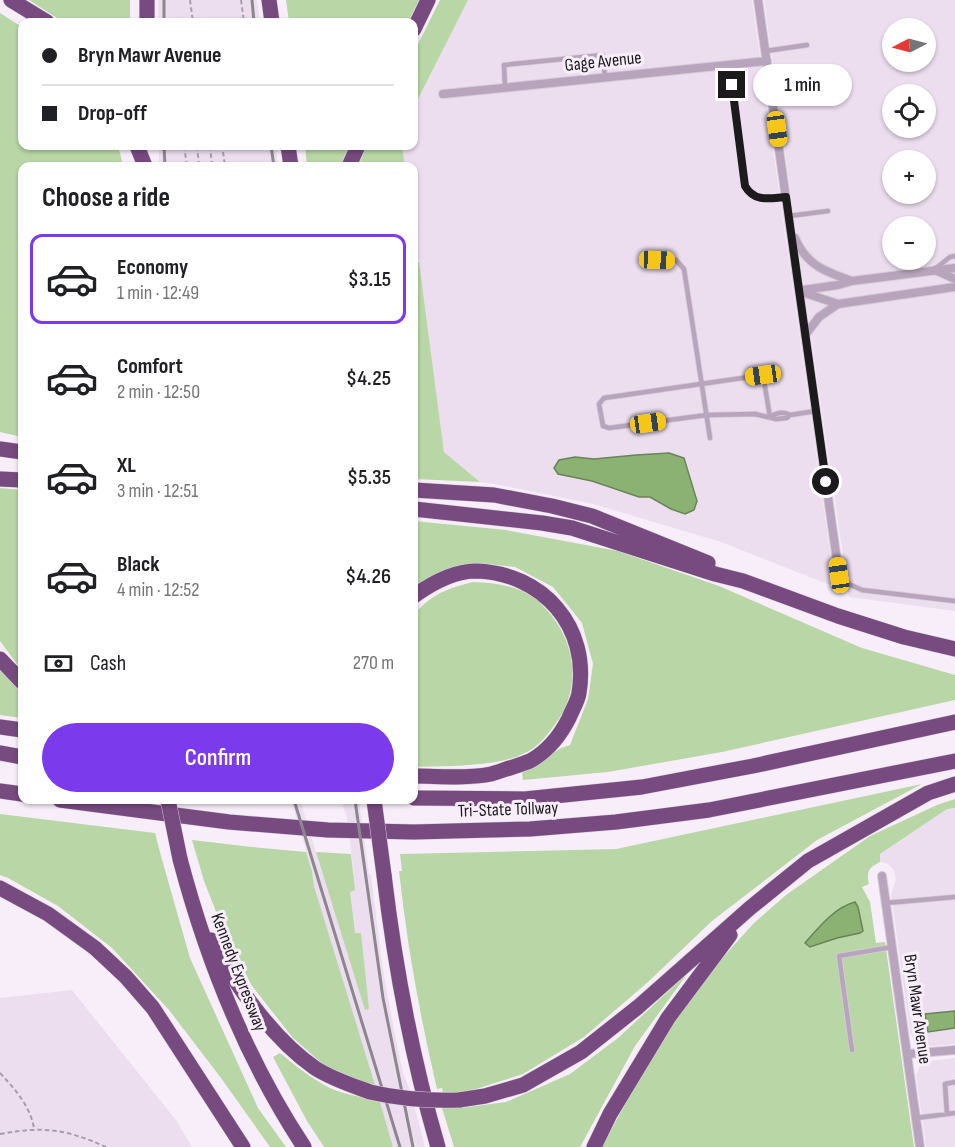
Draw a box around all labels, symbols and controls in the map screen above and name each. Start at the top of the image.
north arrow [882,18,936,72]
map controls [882,18,936,270]
text: Bryn Mawr Avenue [78,42,221,69]
street label: Gage Avenue [564,47,642,76]
callout: 1 min [753,64,852,106]
route end [718,71,745,98]
text: 1 min [784,73,821,97]
button: locate [882,84,936,138]
text: Drop-off [78,100,147,127]
car [766,110,788,148]
button: + [882,150,936,204]
text: Choose a ride [42,182,170,214]
button: − [882,216,936,270]
car [639,250,675,270]
icon: car [45,252,99,306]
text: Economy [117,254,188,281]
text: $3.15 [348,266,391,293]
text: 1 min · 12:49 [117,281,199,305]
icon: car [45,351,99,405]
text: Comfort [117,353,183,380]
car [744,364,782,386]
text: $4.25 [346,365,391,392]
text: 2 min · 12:50 [117,380,200,404]
car [629,412,667,434]
icon: car [45,450,99,504]
text: XL [117,452,136,479]
text: $5.35 [347,464,391,491]
route start [812,468,839,495]
text: 3 min · 12:51 [117,479,198,503]
icon: car [45,549,99,603]
text: Black [117,551,159,578]
car [828,556,850,594]
text: $4.26 [345,563,391,590]
text: 4 min · 12:52 [117,578,200,602]
icon: cash [42,647,75,680]
text: Cash [90,650,126,677]
text: 270 m [353,651,394,675]
button: Confirm [42,723,394,792]
street label: Tri-State Tollway [458,797,559,822]
street label: Kennedy Expressway [206,910,271,1034]
street label: Bryn Mawr Avenue [899,953,936,1065]

